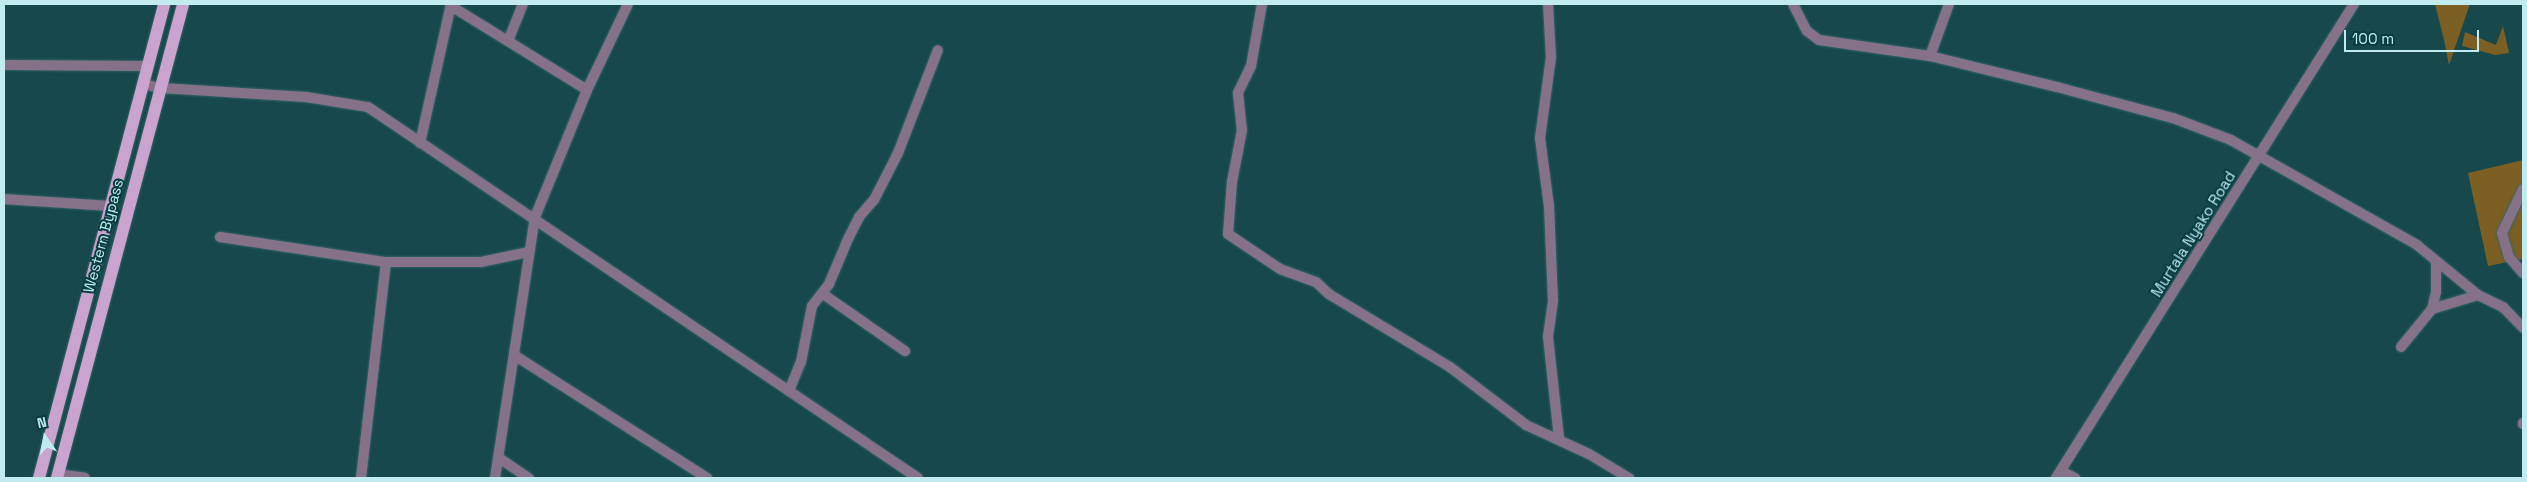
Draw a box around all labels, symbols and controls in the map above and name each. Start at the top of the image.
scale bar [2347,20,2482,52]
text: 100 m [2352,29,2394,48]
street label: Murtala Nyako Road [2147,168,2239,300]
street label: Western Bypass [79,177,127,295]
north arrow [20,412,70,462]
text: N [35,413,48,432]

